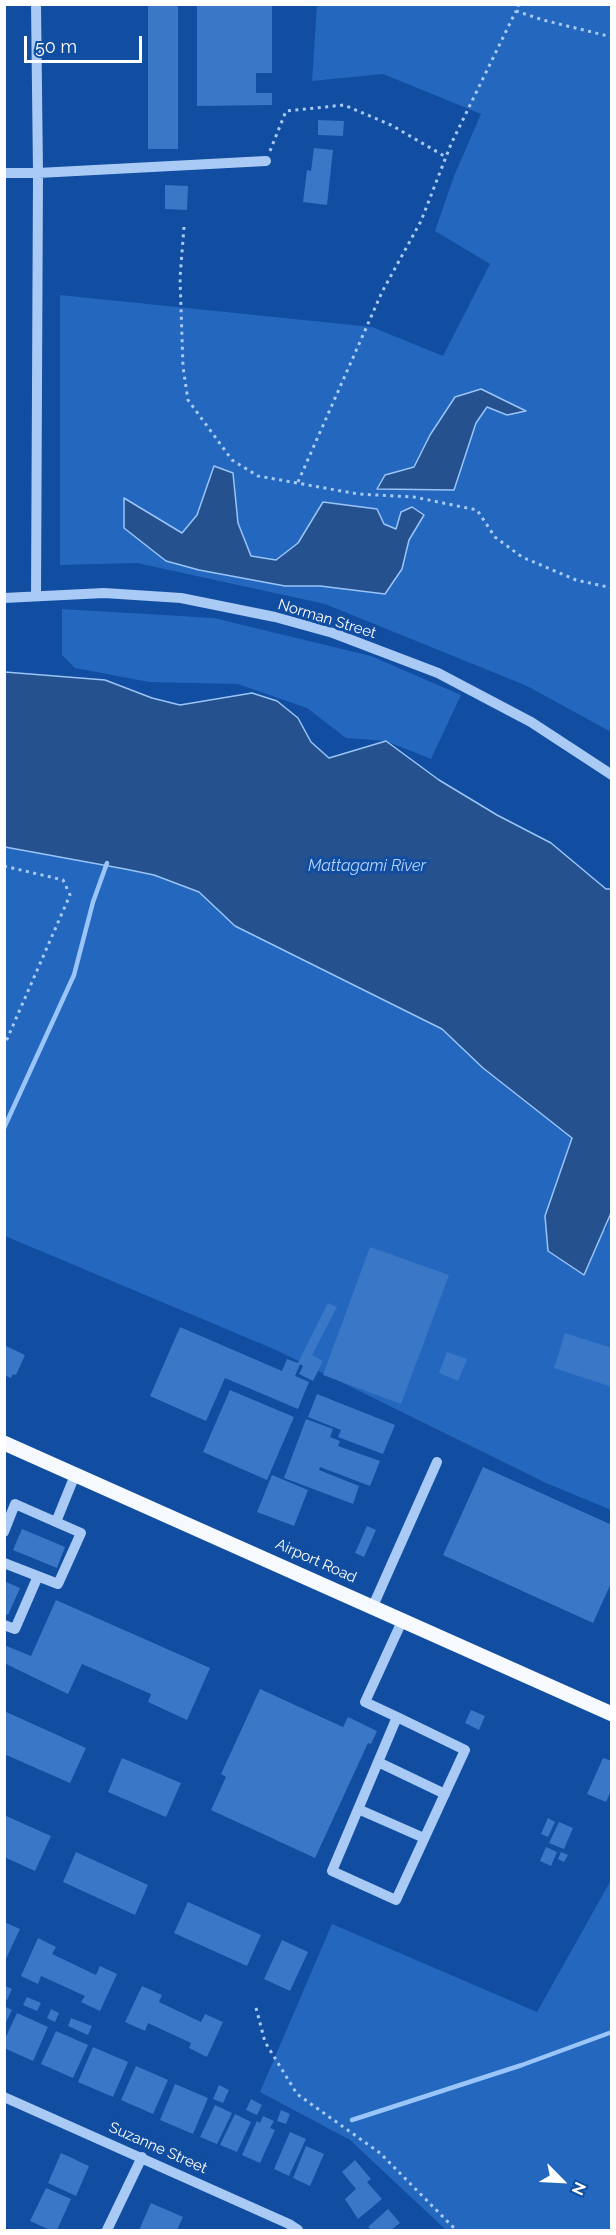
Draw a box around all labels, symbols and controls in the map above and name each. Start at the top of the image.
scale bar [27,24,146,62]
text: 50 m [35,36,77,57]
street label: Norman Street [276,596,378,642]
water label: Mattagami River [308,856,426,876]
street label: Airport Road [273,1535,359,1587]
street label: Suzanne Street [106,2118,210,2178]
north arrow [532,2151,592,2211]
text: N [568,2179,590,2198]

